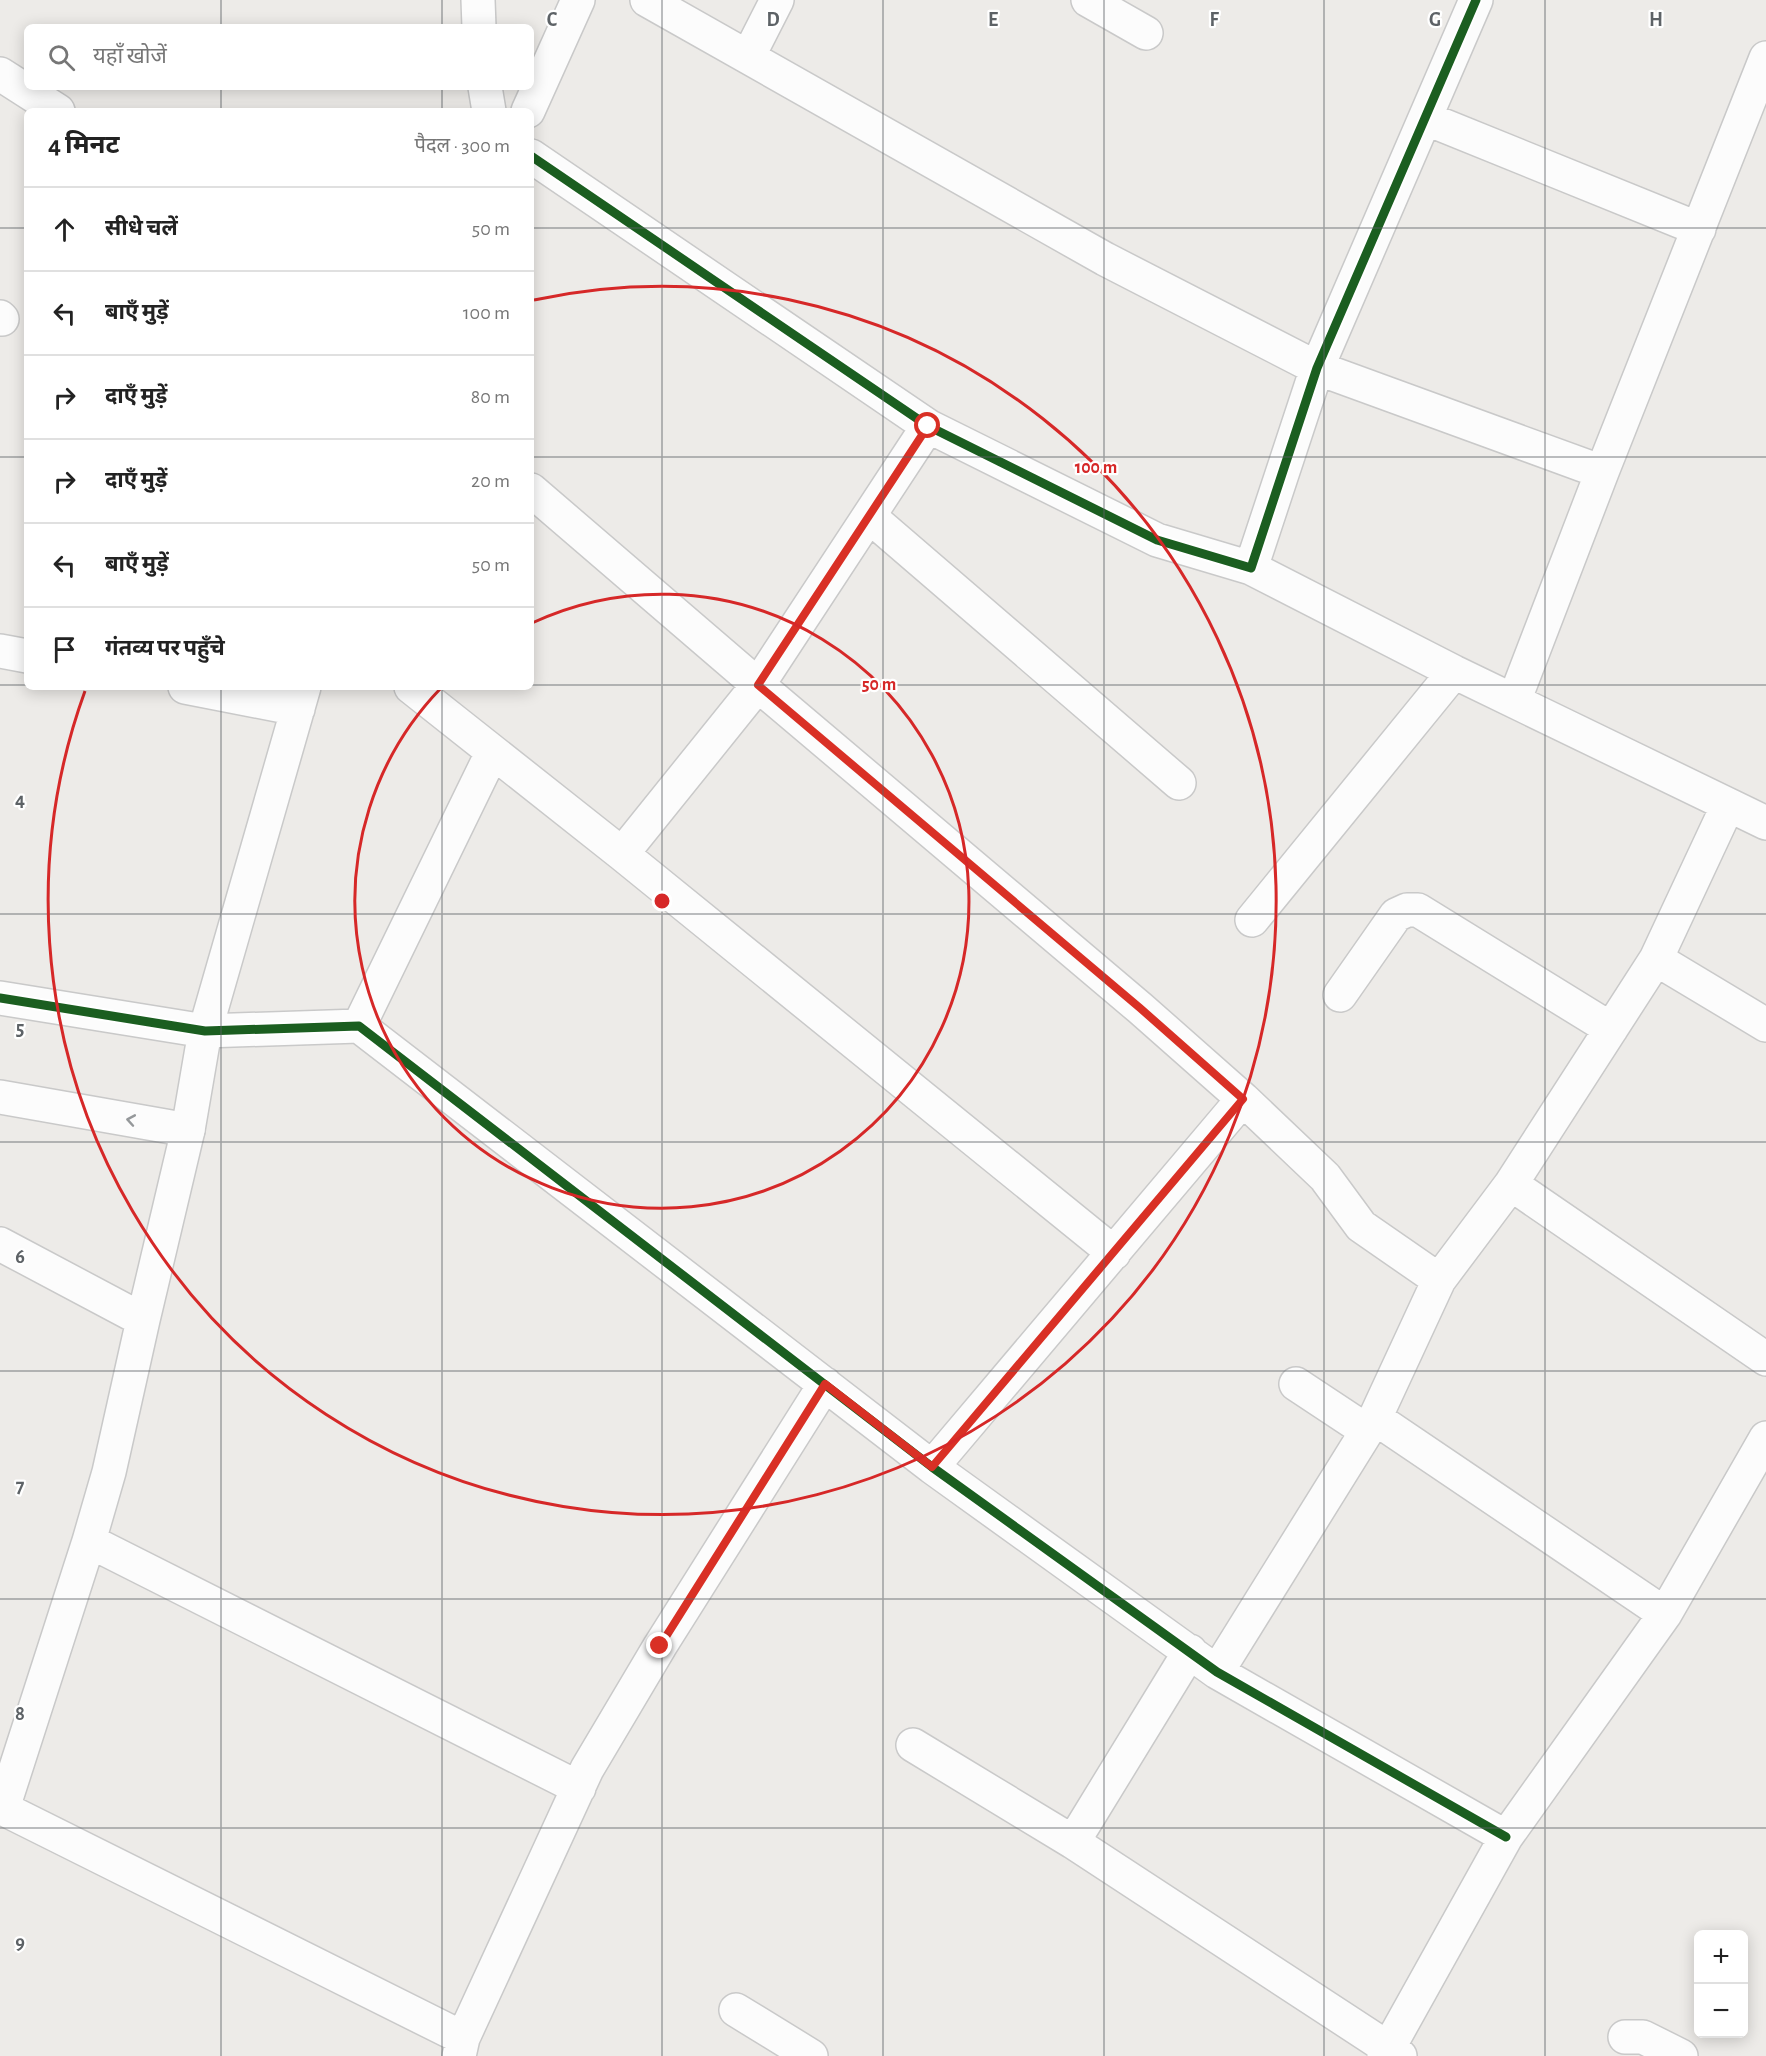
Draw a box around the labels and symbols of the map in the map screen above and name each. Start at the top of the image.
text: C [547,10,558,30]
text: D [766,10,780,30]
text: E [988,10,998,30]
text: F [1209,10,1219,30]
text: G [1429,10,1441,30]
text: H [1649,10,1663,30]
route start [914,412,940,438]
text: 100 m [1075,459,1117,477]
text: 50 m [862,676,896,694]
text: 4 [15,790,25,810]
centre of rings [652,891,672,911]
text: 5 [16,1019,24,1039]
one-way arrow [126,1114,136,1127]
text: 6 [15,1247,25,1267]
text: 7 [16,1476,25,1496]
route end [646,1632,672,1658]
text: 8 [15,1704,25,1724]
text: 9 [15,1933,25,1953]

